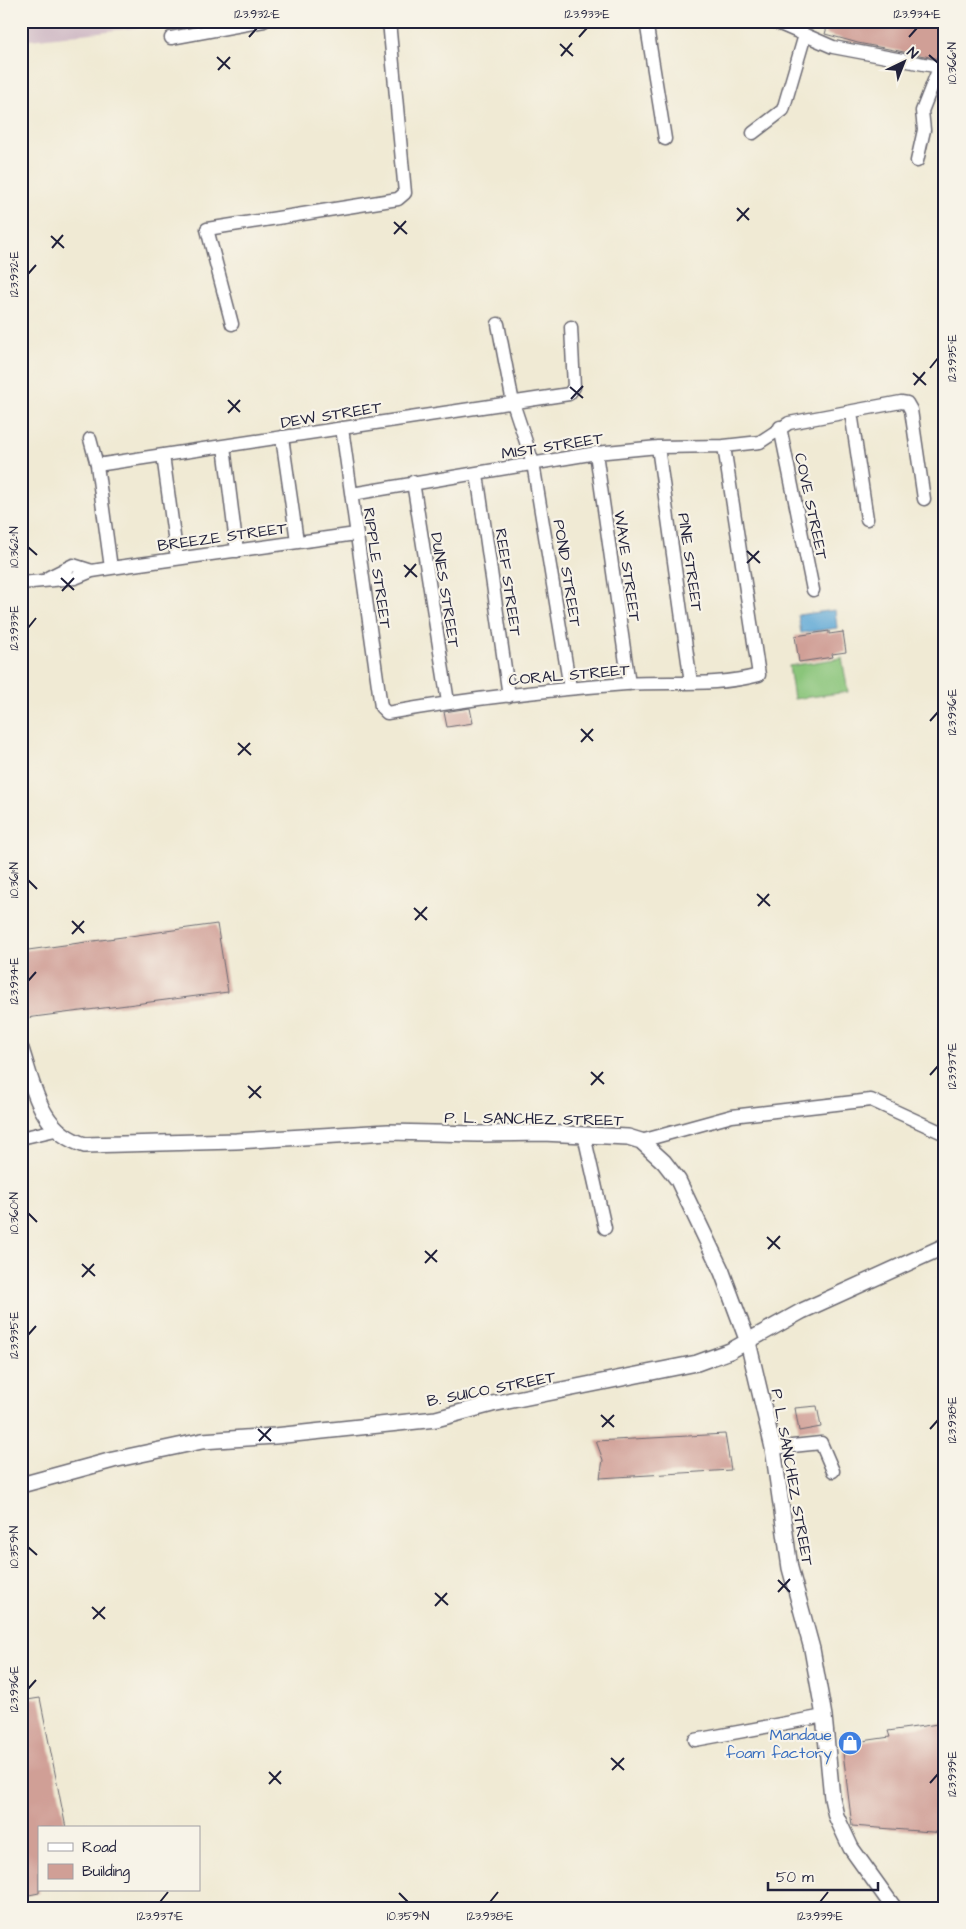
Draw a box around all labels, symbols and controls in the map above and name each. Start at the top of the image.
text: 123.932°E [234,6,280,23]
text: 123.933°E [565,6,609,23]
text: 123.934°E [893,6,941,23]
north arrow [878,38,928,88]
text: 10.366°N [944,41,961,84]
text: N [902,43,922,64]
text: 123.932°E [6,251,23,297]
text: 123.935°E [944,334,961,382]
street label: DEW STREET [279,396,383,434]
street label: MIST STREET [500,427,605,465]
street label: COVE STREET [789,451,833,562]
street label: RIPPLE STREET [358,506,396,630]
street label: WAVE STREET [608,509,646,623]
street label: PINE STREET [672,512,708,613]
street label: BREEZE STREET [156,517,288,557]
street label: POND STREET [548,518,586,628]
text: 10.362°N [6,526,23,568]
street label: REEF STREET [490,527,526,637]
street label: DUNES STREET [425,531,465,649]
text: 123.933°E [6,606,23,650]
street label: CORAL STREET [507,659,631,691]
text: 123.936°E [944,689,961,735]
text: 10.361°N [6,861,23,898]
text: 123.934°E [6,957,23,1005]
text: 123.937°E [944,1043,961,1089]
street label: P. L. SANCHEZ STREET [444,1106,624,1132]
text: 10.360°N [6,1191,23,1234]
text: 123.935°E [6,1311,23,1359]
street label: B. SUICO STREET [425,1366,557,1412]
street label: P. L. SANCHEZ STREET [766,1387,818,1567]
text: 123.938°E [944,1397,961,1443]
text: 10.359°N [6,1525,23,1568]
text: 123.936°E [6,1666,23,1712]
place label: Mandaue foam factory [726,1724,832,1765]
shop icon: Mandaue foam factory [837,1730,863,1756]
text: 123.939°E [944,1751,961,1797]
legend [38,1826,200,1892]
text: Road [82,1837,117,1858]
scale bar [768,1859,878,1891]
text: Building [82,1861,130,1883]
text: 50 m [776,1867,814,1888]
text: 123.937°E [137,1908,183,1925]
text: 10.359°N [387,1908,430,1925]
text: 123.938°E [467,1908,513,1925]
text: 123.939°E [797,1908,843,1925]

